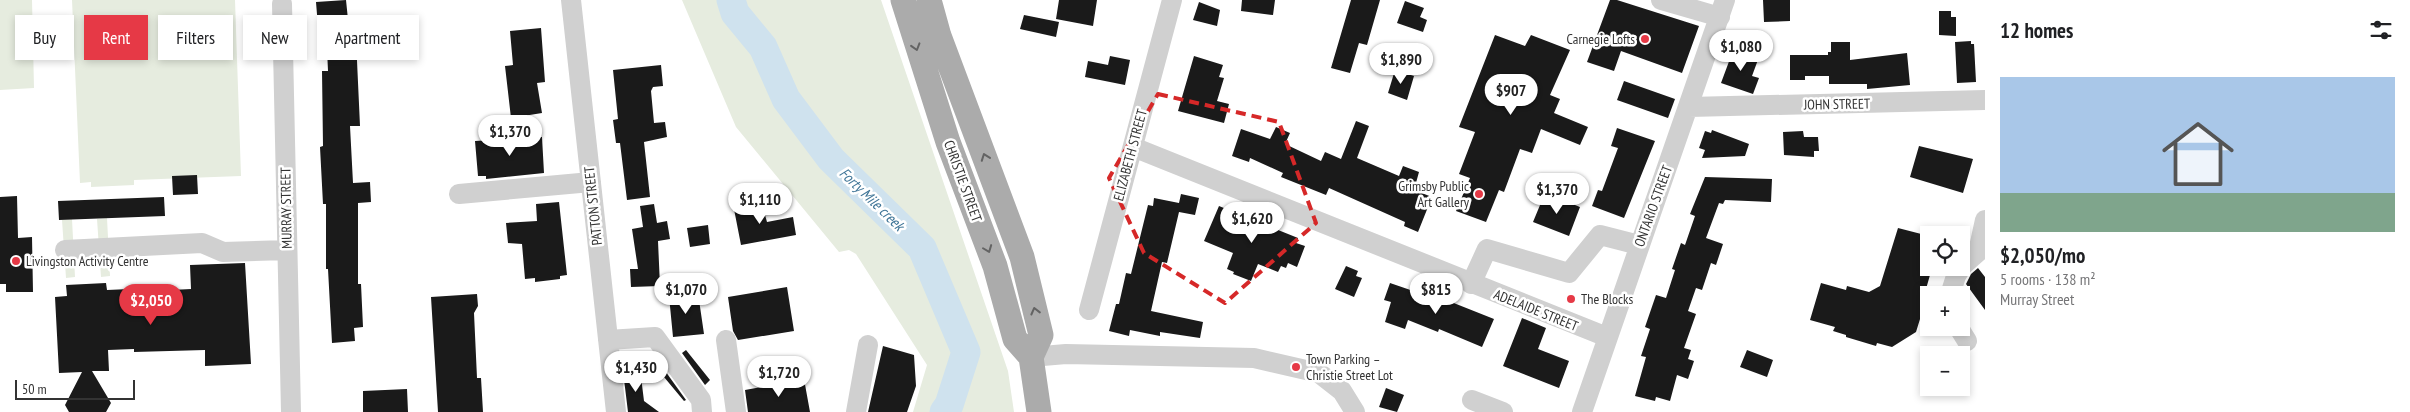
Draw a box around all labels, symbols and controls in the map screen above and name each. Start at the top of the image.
chip: Buy [15,15,74,60]
chip: Rent [84,15,148,60]
chip: Filters [158,15,233,60]
chip: New [243,15,307,60]
chip: Apartment [317,15,419,60]
icon: filters [2367,16,2395,44]
text: 12 homes [2000,17,2073,44]
place label: Carnegie Lofts [1567,30,1635,48]
pin: $1,080 [1700,30,1782,72]
marker: Carnegie Lofts [1639,33,1651,45]
text: $1,080 [1720,36,1762,56]
one-way arrow [911,42,921,50]
pin: $1,890 [1360,42,1442,85]
text: $1,890 [1380,49,1422,69]
pin: $907 [1481,74,1541,116]
text: $907 [1496,80,1526,100]
street label: JOHN STREET [1803,94,1871,114]
street label: ELIZABETH STREET [1109,106,1151,203]
icon: home [2153,109,2243,199]
pin: $1,370 [469,114,551,157]
text: $1,370 [489,121,531,141]
street label: CHRISTIE STREET [940,138,986,225]
one-way arrow [980,153,990,161]
street label: ONTARIO STREET [1630,162,1676,249]
water label: Forty Mile creek [836,163,910,236]
street label: PATTON STREET [580,165,606,246]
street label: MURRAY STREET [276,166,296,249]
pin: $1,370 [1516,172,1598,215]
place label: Grimsby Public Art Gallery [1398,177,1470,211]
text: $1,370 [1536,179,1578,199]
pin: $1,110 [719,182,801,225]
marker: Grimsby Public Art Gallery [1473,188,1485,200]
text: $1,110 [739,189,781,209]
pin: $1,620 [1211,202,1293,244]
text: $1,620 [1231,208,1273,228]
map controls [1920,226,1970,396]
button: locate [1920,226,1970,276]
text: $2,050/mo [2000,242,2085,269]
one-way arrow [982,244,992,253]
place label: Livingston Activity Centre [26,252,149,270]
marker: Livingston Activity Centre [10,255,22,267]
text: 5 rooms · 138 m² [2000,269,2096,289]
pin: $1,070 [645,272,727,315]
pin: $815 [1406,272,1466,315]
text: $1,070 [665,279,707,299]
text: $815 [1421,279,1451,299]
pin: $2,050 [110,284,192,326]
street label: ADELAIDE STREET [1491,285,1581,335]
button: + [1920,286,1970,336]
text: Murray Street [2000,289,2074,309]
text: $2,050 [130,290,172,310]
place label: The Blocks [1581,290,1633,308]
marker: The Blocks [1565,293,1577,305]
one-way arrow [1030,306,1041,315]
button: − [1920,346,1970,396]
pin: $1,430 [595,350,677,393]
place label: Town Parking – Christie Street Lot [1306,350,1393,384]
pin: $1,720 [738,356,820,398]
text: $1,430 [615,357,657,377]
marker: Town Parking – Christie Street Lot [1290,361,1302,373]
text: $1,720 [758,362,800,382]
scale bar [15,377,135,400]
text: 50 m [22,380,47,398]

